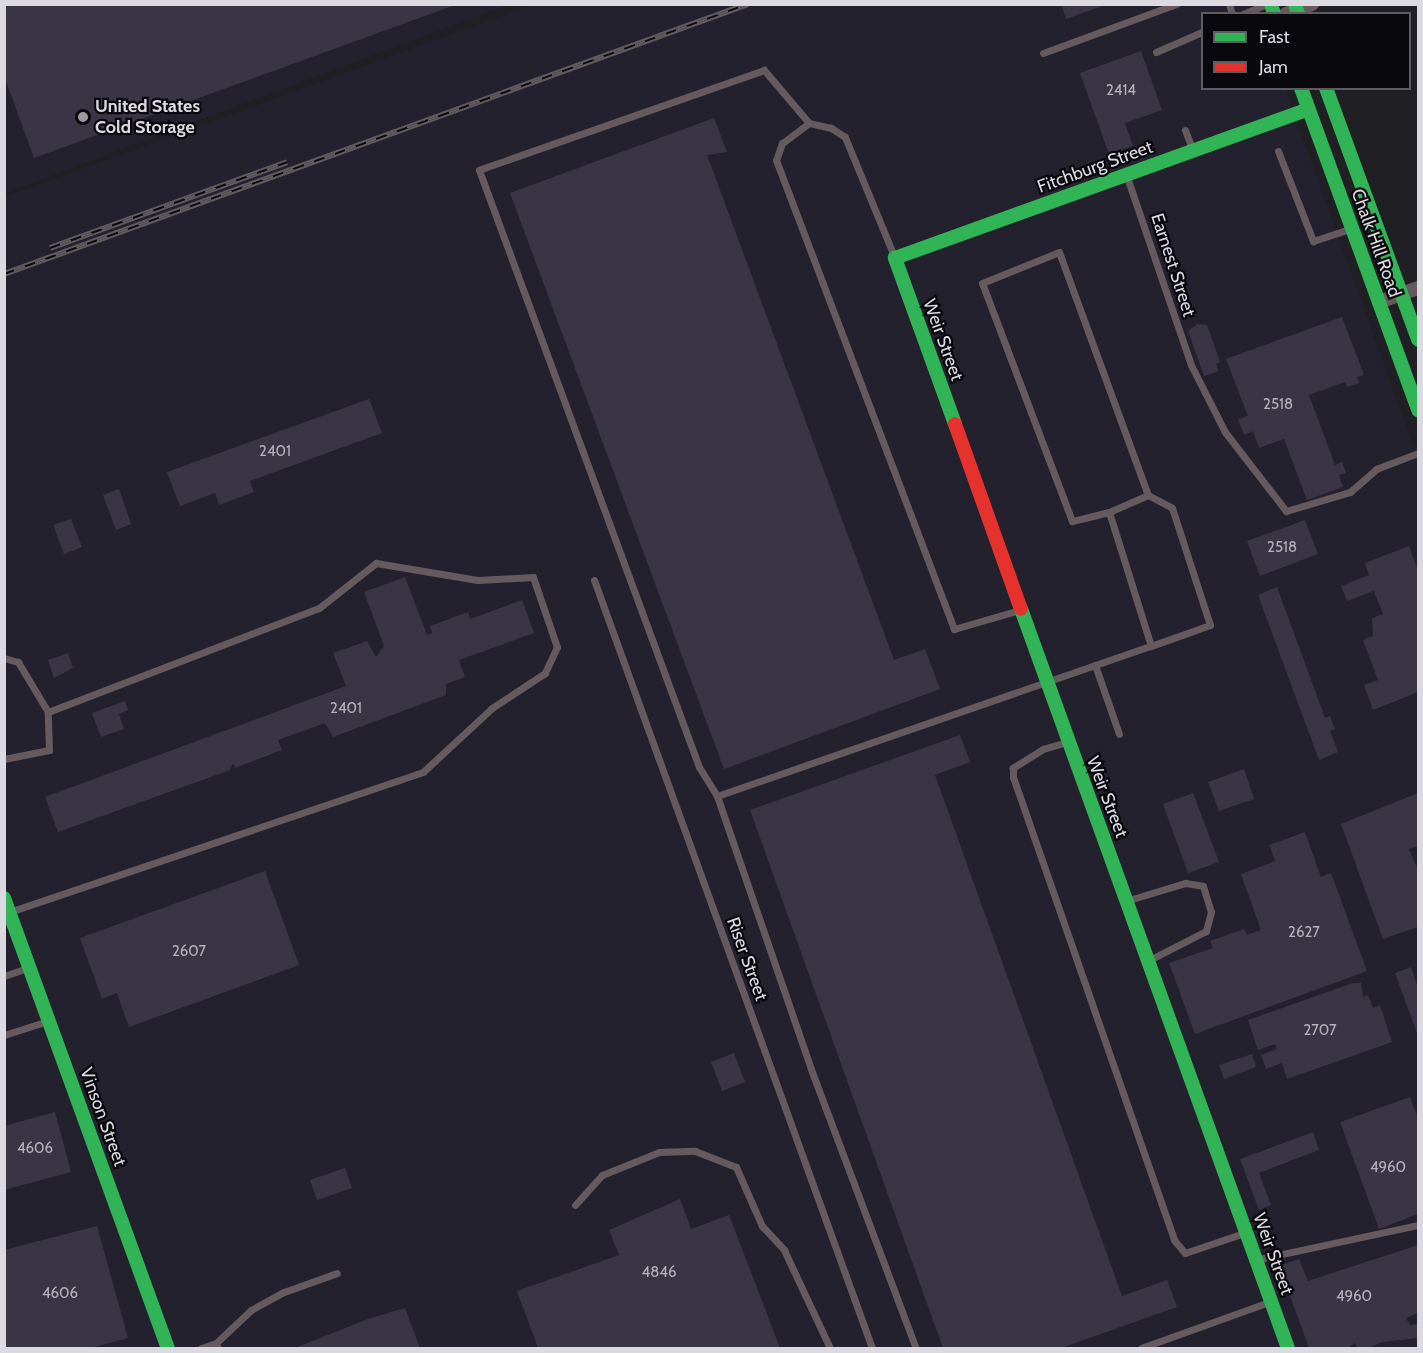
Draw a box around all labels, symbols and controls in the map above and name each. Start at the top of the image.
legend [1201,12,1411,90]
text: Fast [1259,26,1290,48]
text: Jam [1259,56,1288,78]
house number: 2414 [1106,82,1136,100]
place label: United States Cold Storage [95,96,200,138]
marker: United States Cold Storage [76,110,90,124]
street label: Fitchburg Street [1034,136,1156,198]
street label: Chalk Hill Road [1346,186,1406,300]
street label: Earnest Street [1146,211,1200,319]
street label: Weir Street [918,296,968,384]
house number: 2518 [1263,396,1293,414]
house number: 2401 [259,443,291,461]
house number: 2518 [1267,539,1297,557]
house number: 2401 [330,700,362,718]
street label: Weir Street [1082,753,1132,841]
street label: Riser Street [722,914,772,1004]
house number: 2627 [1288,924,1320,942]
house number: 2607 [172,943,206,961]
house number: 2707 [1303,1022,1337,1040]
street label: Vinson Street [75,1065,131,1169]
house number: 4606 [17,1140,53,1158]
house number: 4960 [1370,1159,1406,1177]
street label: Weir Street [1248,1210,1298,1298]
house number: 4846 [642,1264,676,1282]
house number: 4606 [42,1285,78,1303]
house number: 4960 [1336,1288,1372,1306]

